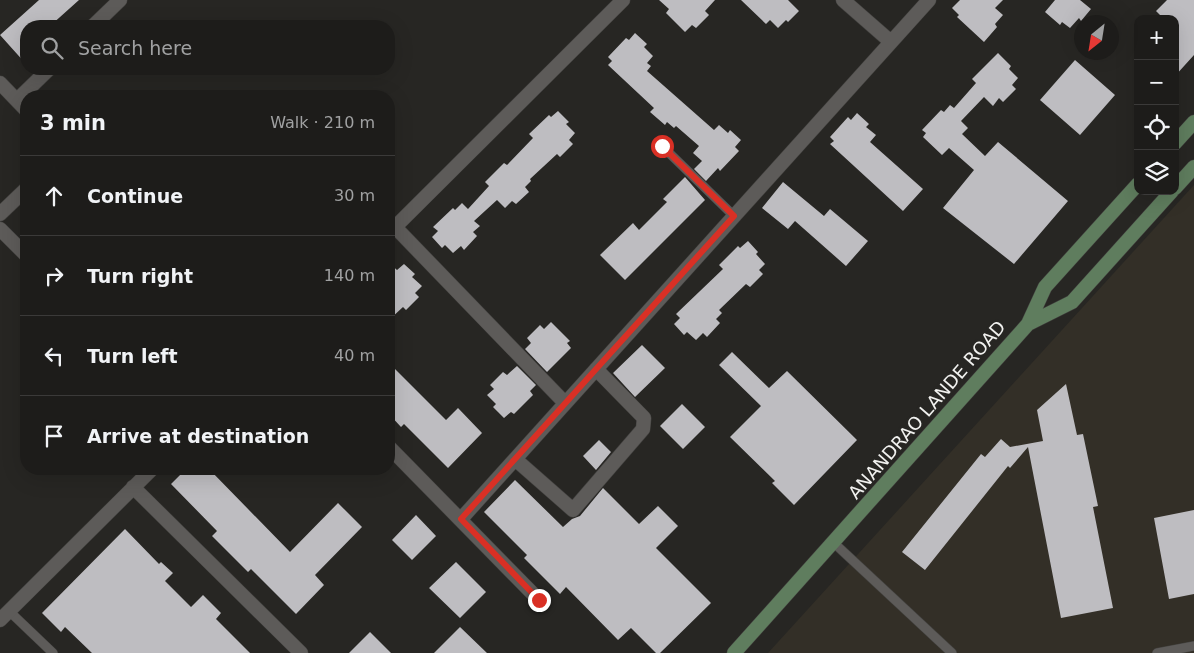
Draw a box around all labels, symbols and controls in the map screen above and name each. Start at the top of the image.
north arrow [1074,15,1119,60]
map controls [1134,15,1179,195]
button: + [1134,15,1179,60]
search box [20,20,395,75]
icon: search [38,34,66,62]
text: Search here [78,37,192,59]
button: − [1134,60,1179,105]
button: locate [1134,105,1179,150]
text: 3 min [40,111,106,135]
text: Walk · 210 m [270,113,375,132]
route start [651,135,674,158]
button: layers [1134,150,1179,195]
icon: ahead [40,182,68,210]
text: Continue [87,185,183,207]
text: 30 m [334,186,375,205]
icon: right [40,262,68,290]
text: Turn right [87,265,193,287]
text: 140 m [324,266,375,285]
street label: ANANDRAO LANDE ROAD [844,316,1010,503]
icon: left [40,342,68,370]
text: Turn left [87,345,178,367]
text: 40 m [334,346,375,365]
icon: arrive [40,422,68,450]
text: Arrive at destination [87,425,309,447]
route end [528,589,551,612]

